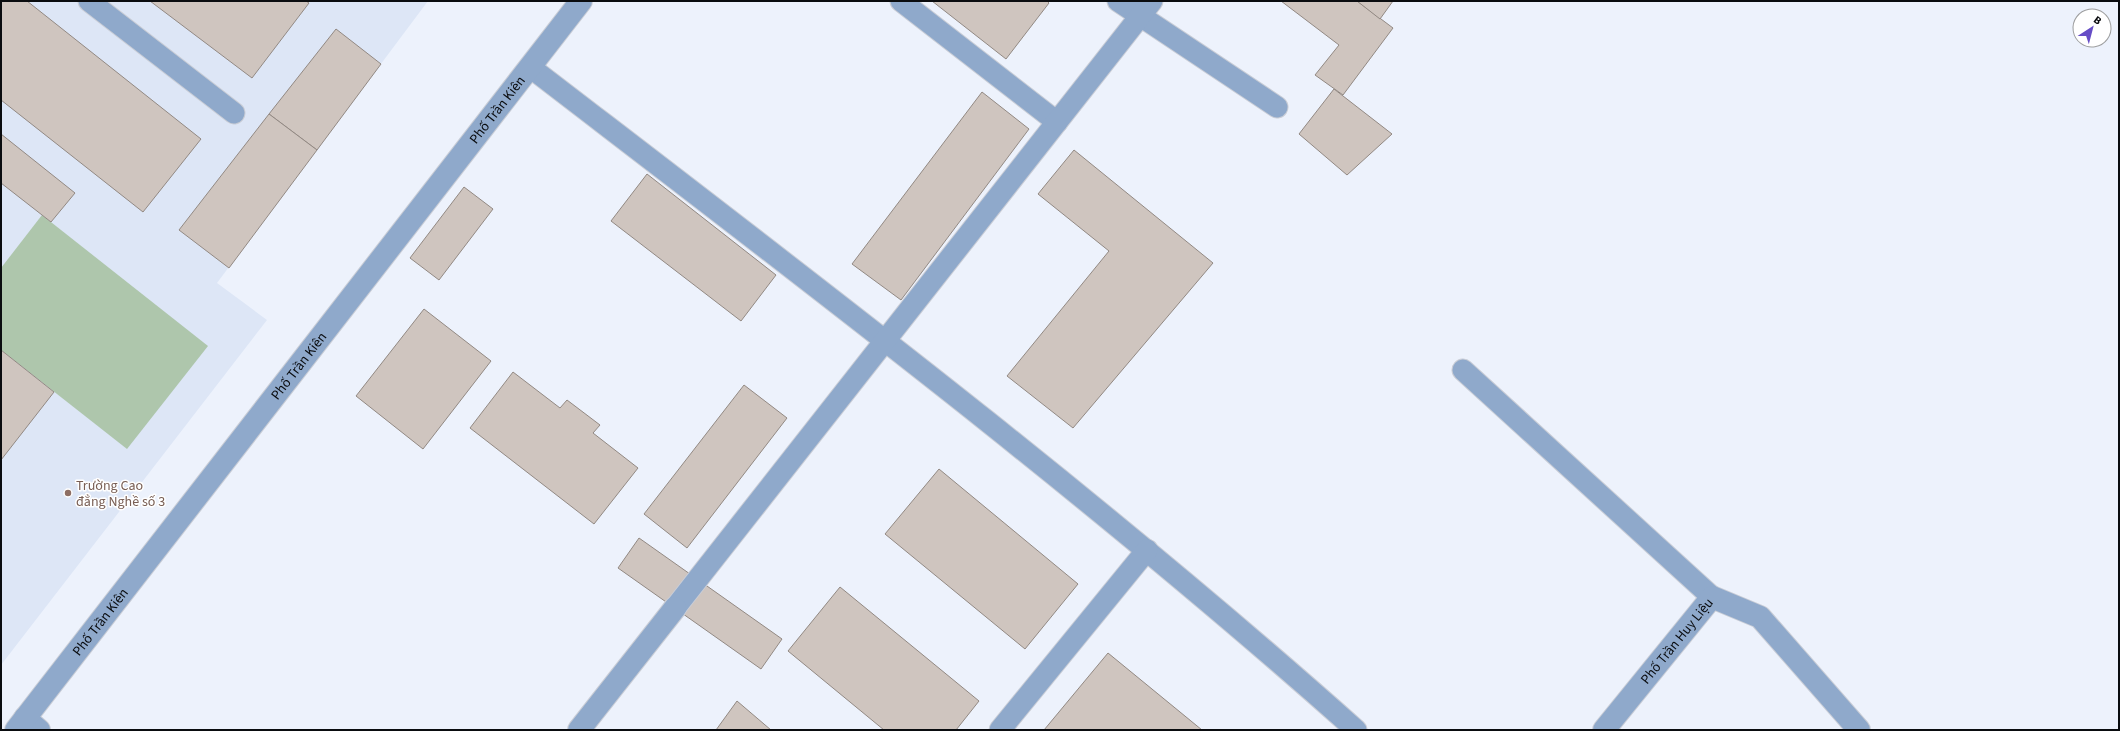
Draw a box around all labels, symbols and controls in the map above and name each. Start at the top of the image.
north arrow [2072,8,2112,48]
text: B [2090,12,2105,29]
street label: Phố Trần Kiên [465,72,530,148]
street label: Phố Trần Kiên [266,328,332,404]
place label: Trường Cao đẳng Nghề số 3 [76,476,165,512]
marker: Trường Cao đẳng Nghề số 3 [63,488,73,498]
street label: Phố Trần Kiên [68,584,133,661]
street label: Phố Trần Huy Liệu [1636,594,1718,689]

